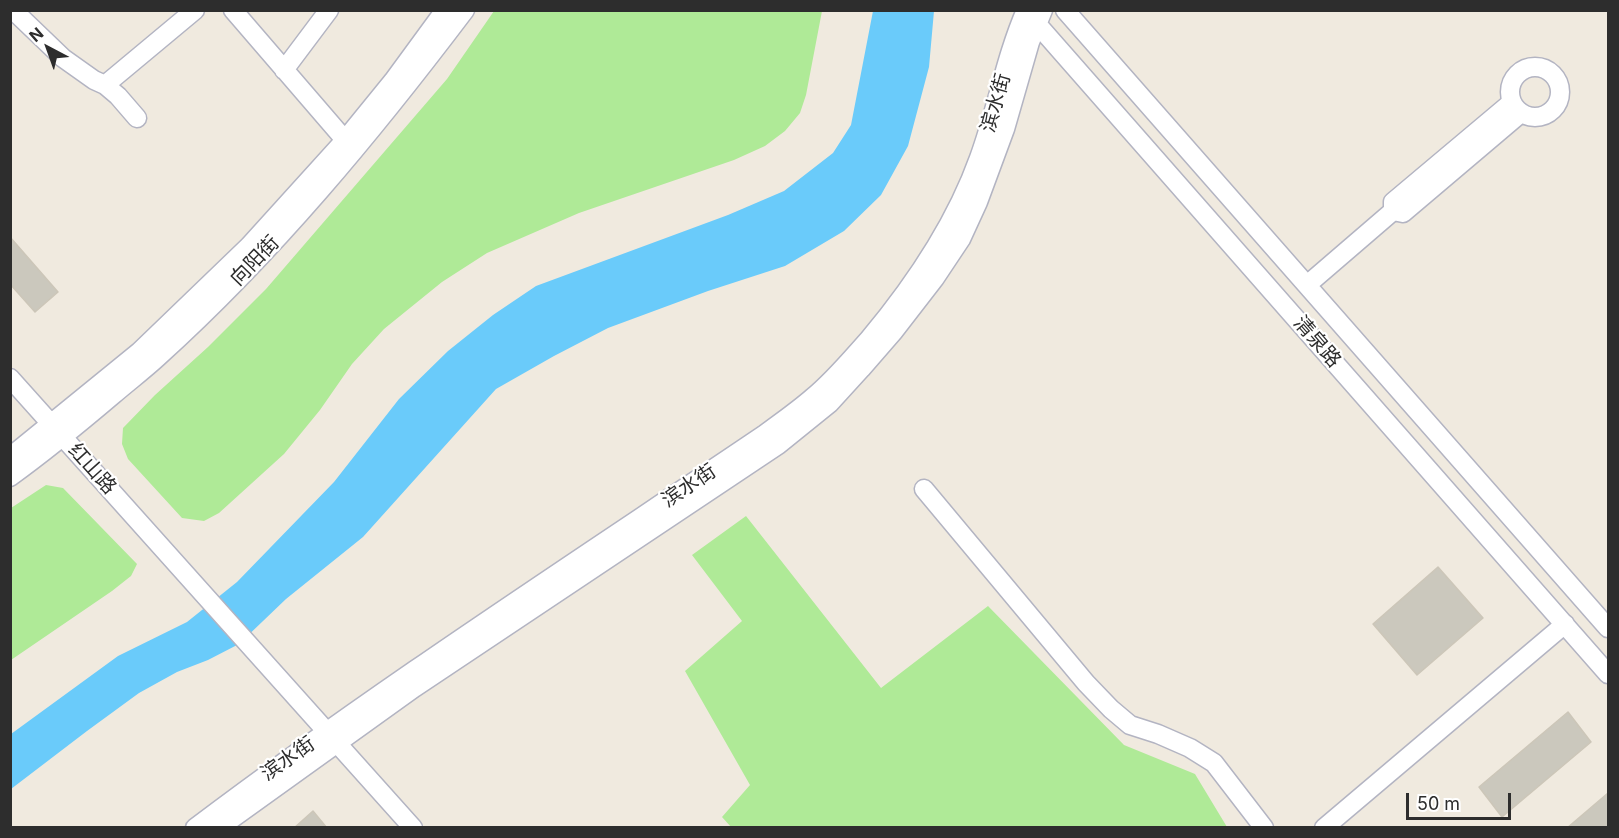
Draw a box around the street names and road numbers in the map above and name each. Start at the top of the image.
street label: 滨水街 [976,71,1016,135]
street label: 向阳街 [226,231,284,291]
street label: 清泉路 [1288,311,1346,373]
street label: 红山路 [63,439,121,499]
street label: 滨水街 [657,459,721,513]
street label: 滨水街 [257,732,319,786]

